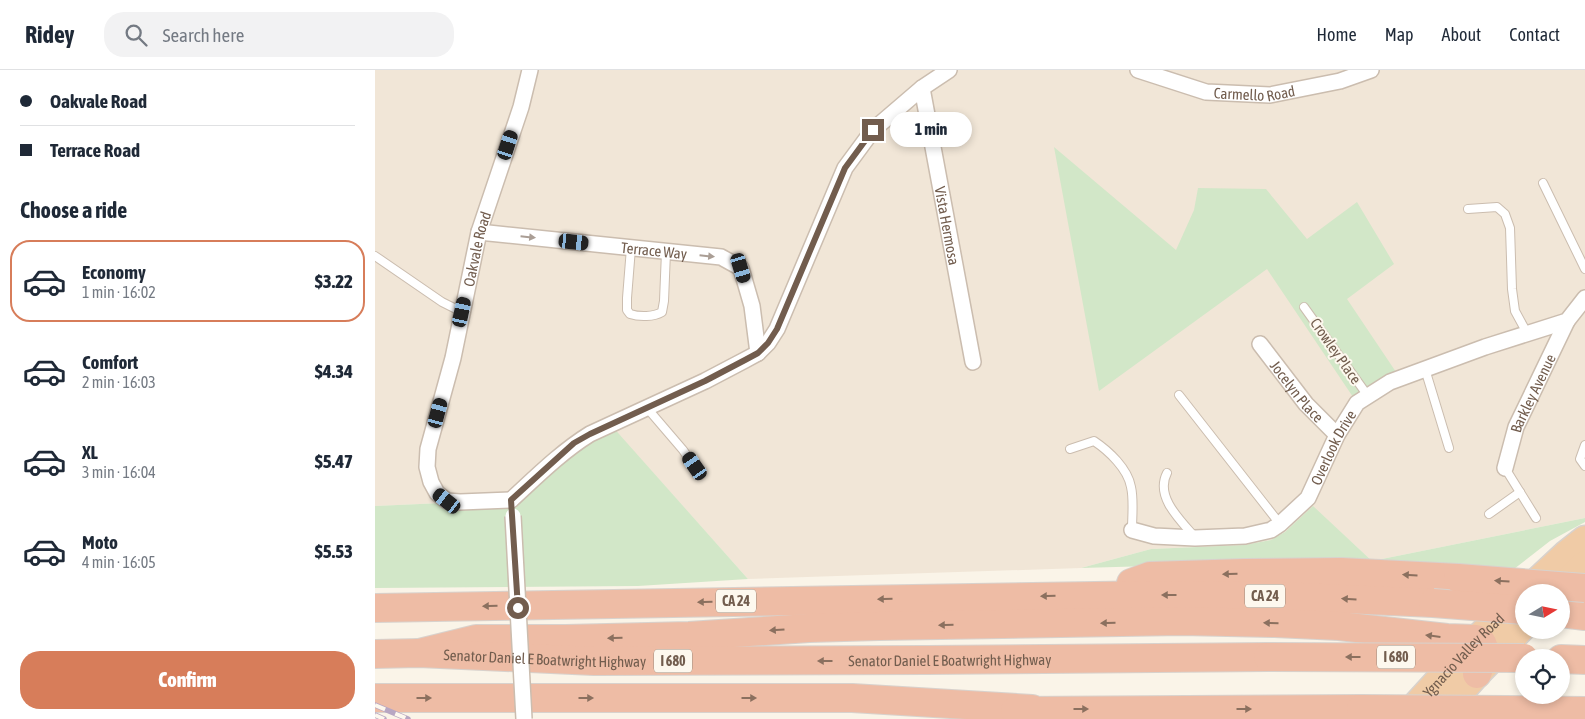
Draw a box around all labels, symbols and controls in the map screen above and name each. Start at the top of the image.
search box [104,12,454,57]
text: Ridey [25,21,74,48]
icon: search [122,21,150,49]
text: Search here [162,24,244,46]
text: Home [1317,24,1357,45]
text: Map [1385,24,1414,45]
text: About [1442,24,1481,45]
text: Contact [1509,24,1560,45]
street label: Carmello Road [1213,82,1296,104]
text: Oakvale Road [50,90,147,112]
callout: 1 min [891,112,973,148]
route end [862,119,884,141]
text: 1 min [915,120,947,138]
car [496,128,519,162]
text: Terrace Road [50,139,140,161]
street label: Vista Hermosa [932,185,963,266]
text: Choose a ride [20,197,127,223]
street label: Oakvale Road [459,209,494,288]
one-way arrow [520,233,536,241]
car [558,233,589,251]
street label: Terrace Way [620,238,688,262]
car [729,251,752,285]
one-way arrow [699,252,715,260]
icon: car [22,259,67,304]
text: Economy [82,261,146,283]
text: $3.22 [315,270,353,292]
text: 1 min · 16:02 [82,283,156,301]
car [451,296,472,328]
street label: Crowley Place [1307,315,1365,387]
icon: car [22,349,67,394]
text: Comfort [82,351,138,373]
street label: Barkley Avenue [1506,351,1559,434]
street label: Jocelyn Place [1267,357,1327,425]
text: $4.34 [315,360,353,382]
text: 2 min · 16:03 [82,373,156,391]
car [426,397,449,429]
street label: Overlook Drive [1307,407,1359,487]
icon: car [22,439,67,484]
text: XL [82,441,98,463]
car [680,449,709,483]
text: $5.47 [315,450,353,472]
text: 3 min · 16:04 [82,463,156,481]
car [430,486,463,516]
icon: car [22,529,67,574]
text: Moto [82,531,118,553]
text: $5.53 [315,540,353,562]
text: 4 min · 16:05 [82,553,156,571]
one-way arrow [1222,570,1238,578]
one-way arrow [1401,571,1417,579]
one-way arrow [1493,577,1509,585]
road number: CA 24 [1245,584,1285,608]
north arrow [1515,584,1570,639]
map controls [1515,584,1570,704]
road number: CA 24 [716,590,756,612]
one-way arrow [1161,591,1177,599]
one-way arrow [1039,592,1055,600]
one-way arrow [1341,594,1357,602]
one-way arrow [877,595,893,603]
route start [507,597,529,619]
one-way arrow [697,598,713,606]
one-way arrow [482,602,498,610]
street label: Ygnacio Valley Road [1419,609,1507,700]
one-way arrow [1262,618,1278,626]
one-way arrow [1100,619,1116,627]
one-way arrow [937,621,953,629]
one-way arrow [769,627,785,635]
one-way arrow [1424,632,1440,640]
one-way arrow [607,634,623,642]
street label: Senator Daniel E Boatwright Highway [443,646,646,670]
road number: I 680 [1377,646,1415,668]
button: locate [1515,649,1570,704]
road number: I 680 [654,650,692,672]
street label: Senator Daniel E Boatwright Highway [848,650,1051,669]
button: Confirm [20,651,355,709]
one-way arrow [1344,653,1360,661]
one-way arrow [817,657,833,665]
one-way arrow [416,694,432,702]
one-way arrow [578,694,594,702]
one-way arrow [741,694,757,702]
one-way arrow [1073,705,1089,713]
one-way arrow [1236,705,1252,713]

